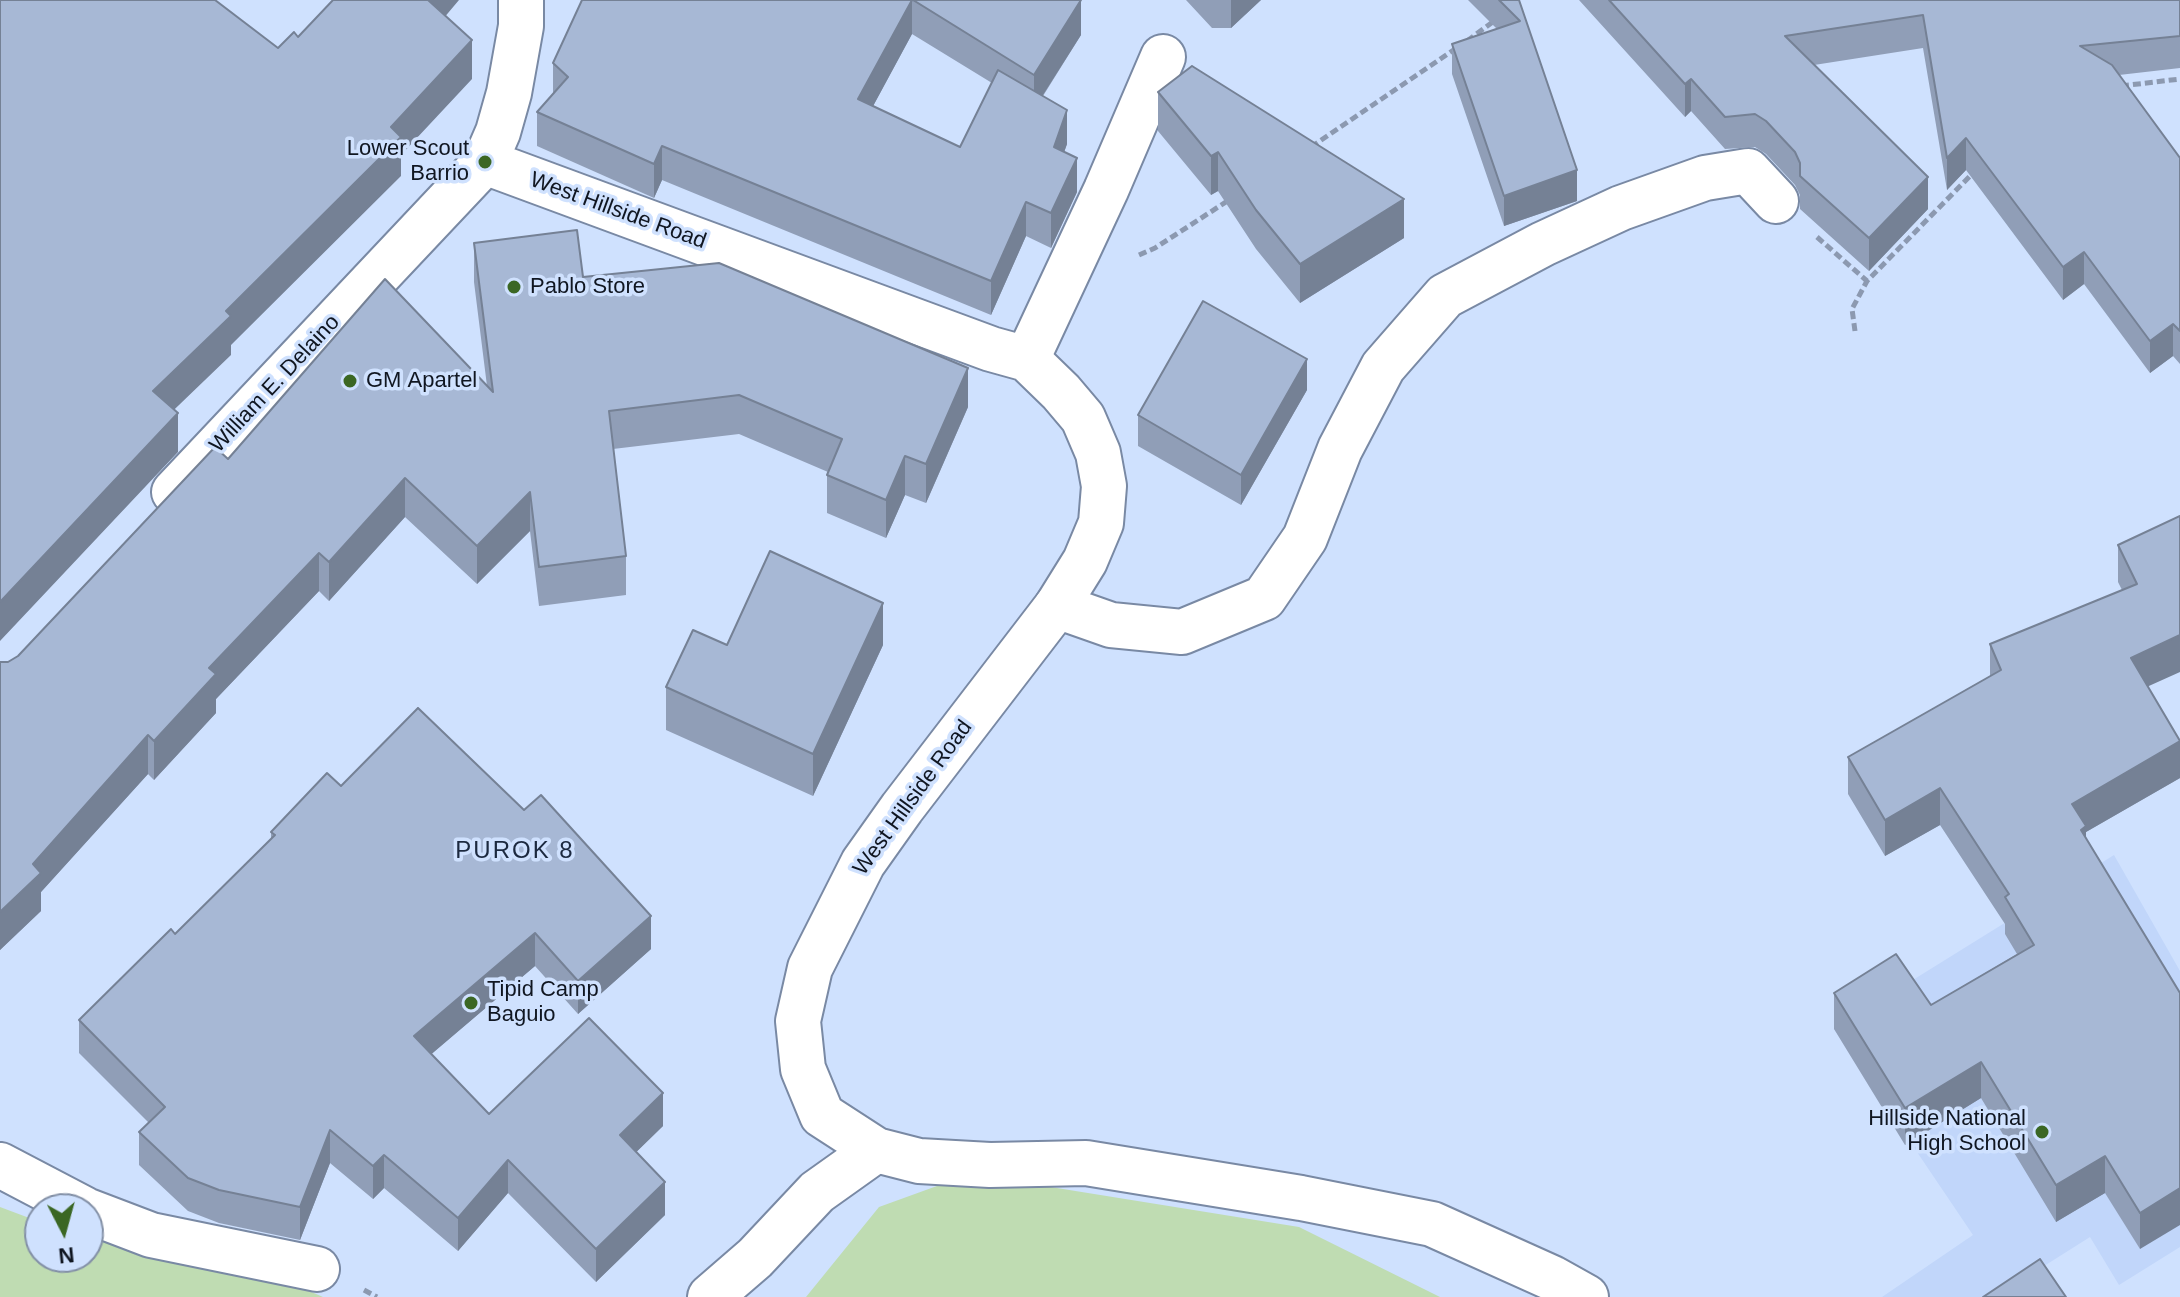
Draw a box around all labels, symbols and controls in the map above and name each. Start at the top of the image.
place label: Lower Scout Barrio [347,136,469,188]
marker: Lower Scout Barrio [476,153,494,171]
street label: West Hillside Road [526,167,710,255]
place label: Pablo Store [530,274,645,300]
marker: Pablo Store [505,278,523,296]
street label: William E. Delaino [204,310,346,458]
place label: GM Apartel [366,368,477,394]
marker: GM Apartel [341,372,359,390]
street label: West Hillside Road [848,715,978,881]
district label: PUROK 8 [455,837,575,865]
place label: Tipid Camp Baguio [487,977,599,1028]
marker: Tipid Camp Baguio [462,994,480,1012]
place label: Hillside National High School [1868,1106,2026,1158]
marker: Hillside National High School [2033,1123,2051,1141]
north arrow [24,1193,104,1273]
text: N [57,1242,76,1269]

